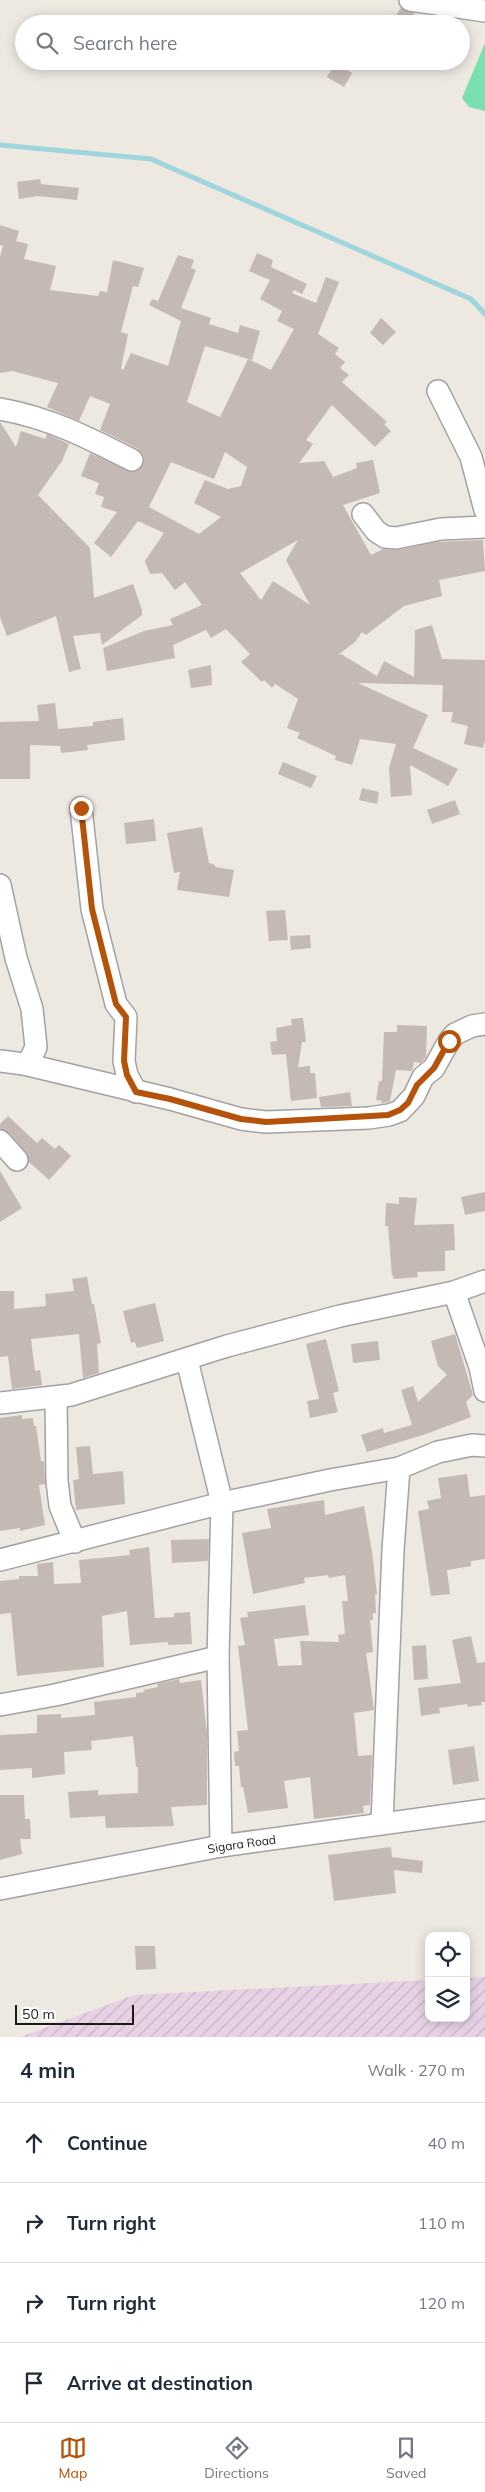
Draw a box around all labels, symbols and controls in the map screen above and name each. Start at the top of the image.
search box [15,15,470,70]
icon: search [33,29,61,57]
text: Search here [73,31,177,55]
route end [70,797,93,820]
route start [438,1030,461,1053]
street label: Sigara Road [206,1831,277,1856]
map controls [425,1932,470,2022]
button: locate [425,1932,470,1977]
button: layers [425,1977,470,2022]
scale bar [15,2002,134,2025]
text: 50 m [22,2005,55,2023]
text: 4 min [20,2057,75,2083]
text: Walk · 270 m [367,2060,465,2080]
icon: ahead [20,2129,48,2157]
text: Continue [67,2131,147,2155]
text: 40 m [428,2133,465,2153]
icon: right [20,2209,48,2237]
text: Turn right [67,2211,156,2235]
text: 110 m [418,2213,465,2233]
icon: right [20,2289,48,2317]
text: Turn right [67,2291,156,2315]
text: 120 m [418,2293,465,2313]
icon: arrive [20,2369,48,2397]
text: Arrive at destination [67,2371,253,2395]
tab: Map [59,2434,87,2482]
tab: Directions [204,2434,269,2482]
tab: Saved [386,2434,426,2482]

